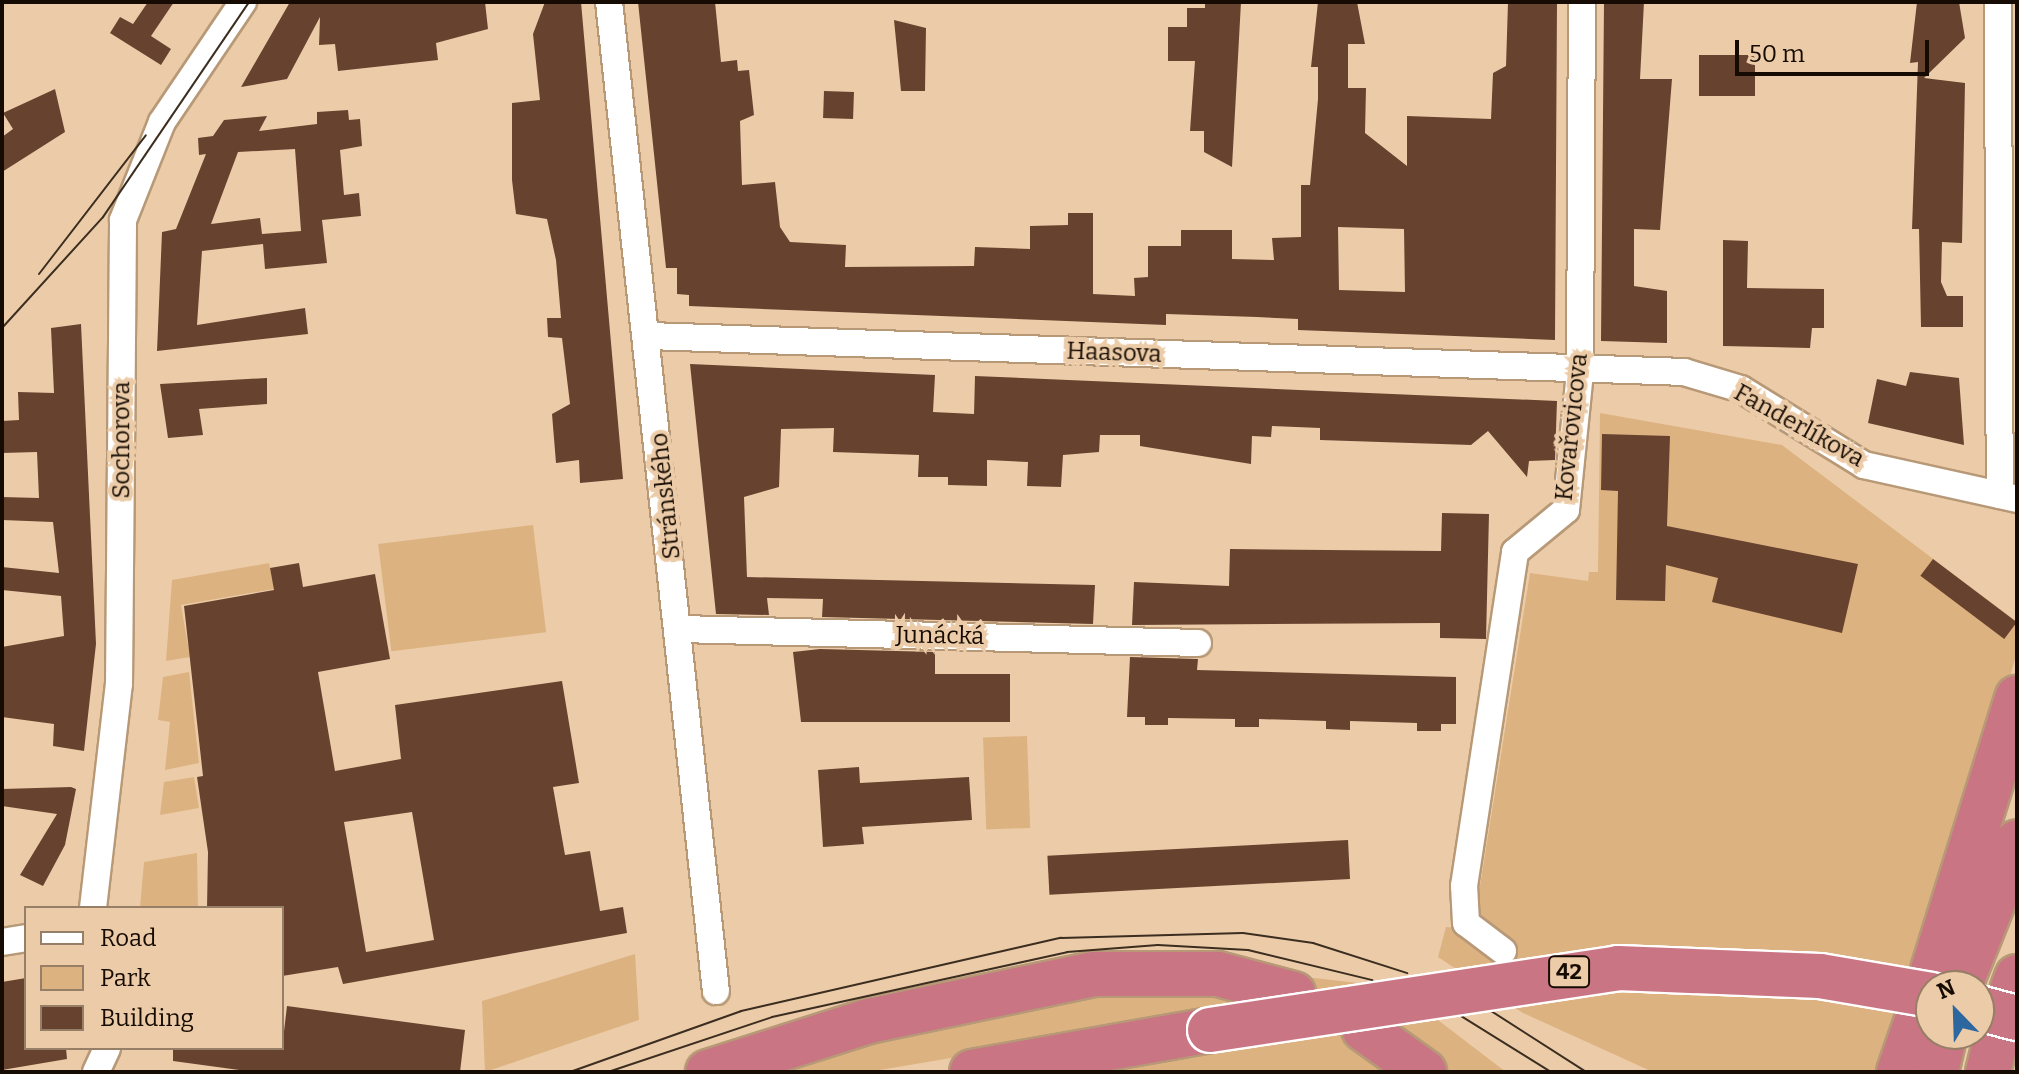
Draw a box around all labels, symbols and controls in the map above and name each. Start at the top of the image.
scale bar [1739,24,1933,74]
text: 50 m [1749,40,1805,68]
street label: Haasova [1066,337,1162,369]
street label: Kovařovicova [1550,352,1594,502]
street label: Fanderlíkova [1729,378,1869,474]
street label: Sochorova [108,381,136,499]
street label: Stránského [645,431,687,561]
street label: Junácká [895,621,985,651]
legend [24,906,284,1050]
text: Road [100,924,156,952]
road number: 42 [1547,954,1591,990]
text: Park [100,964,151,992]
north arrow [1915,970,1995,1050]
text: N [1933,974,1959,1005]
text: Building [100,1004,194,1032]

